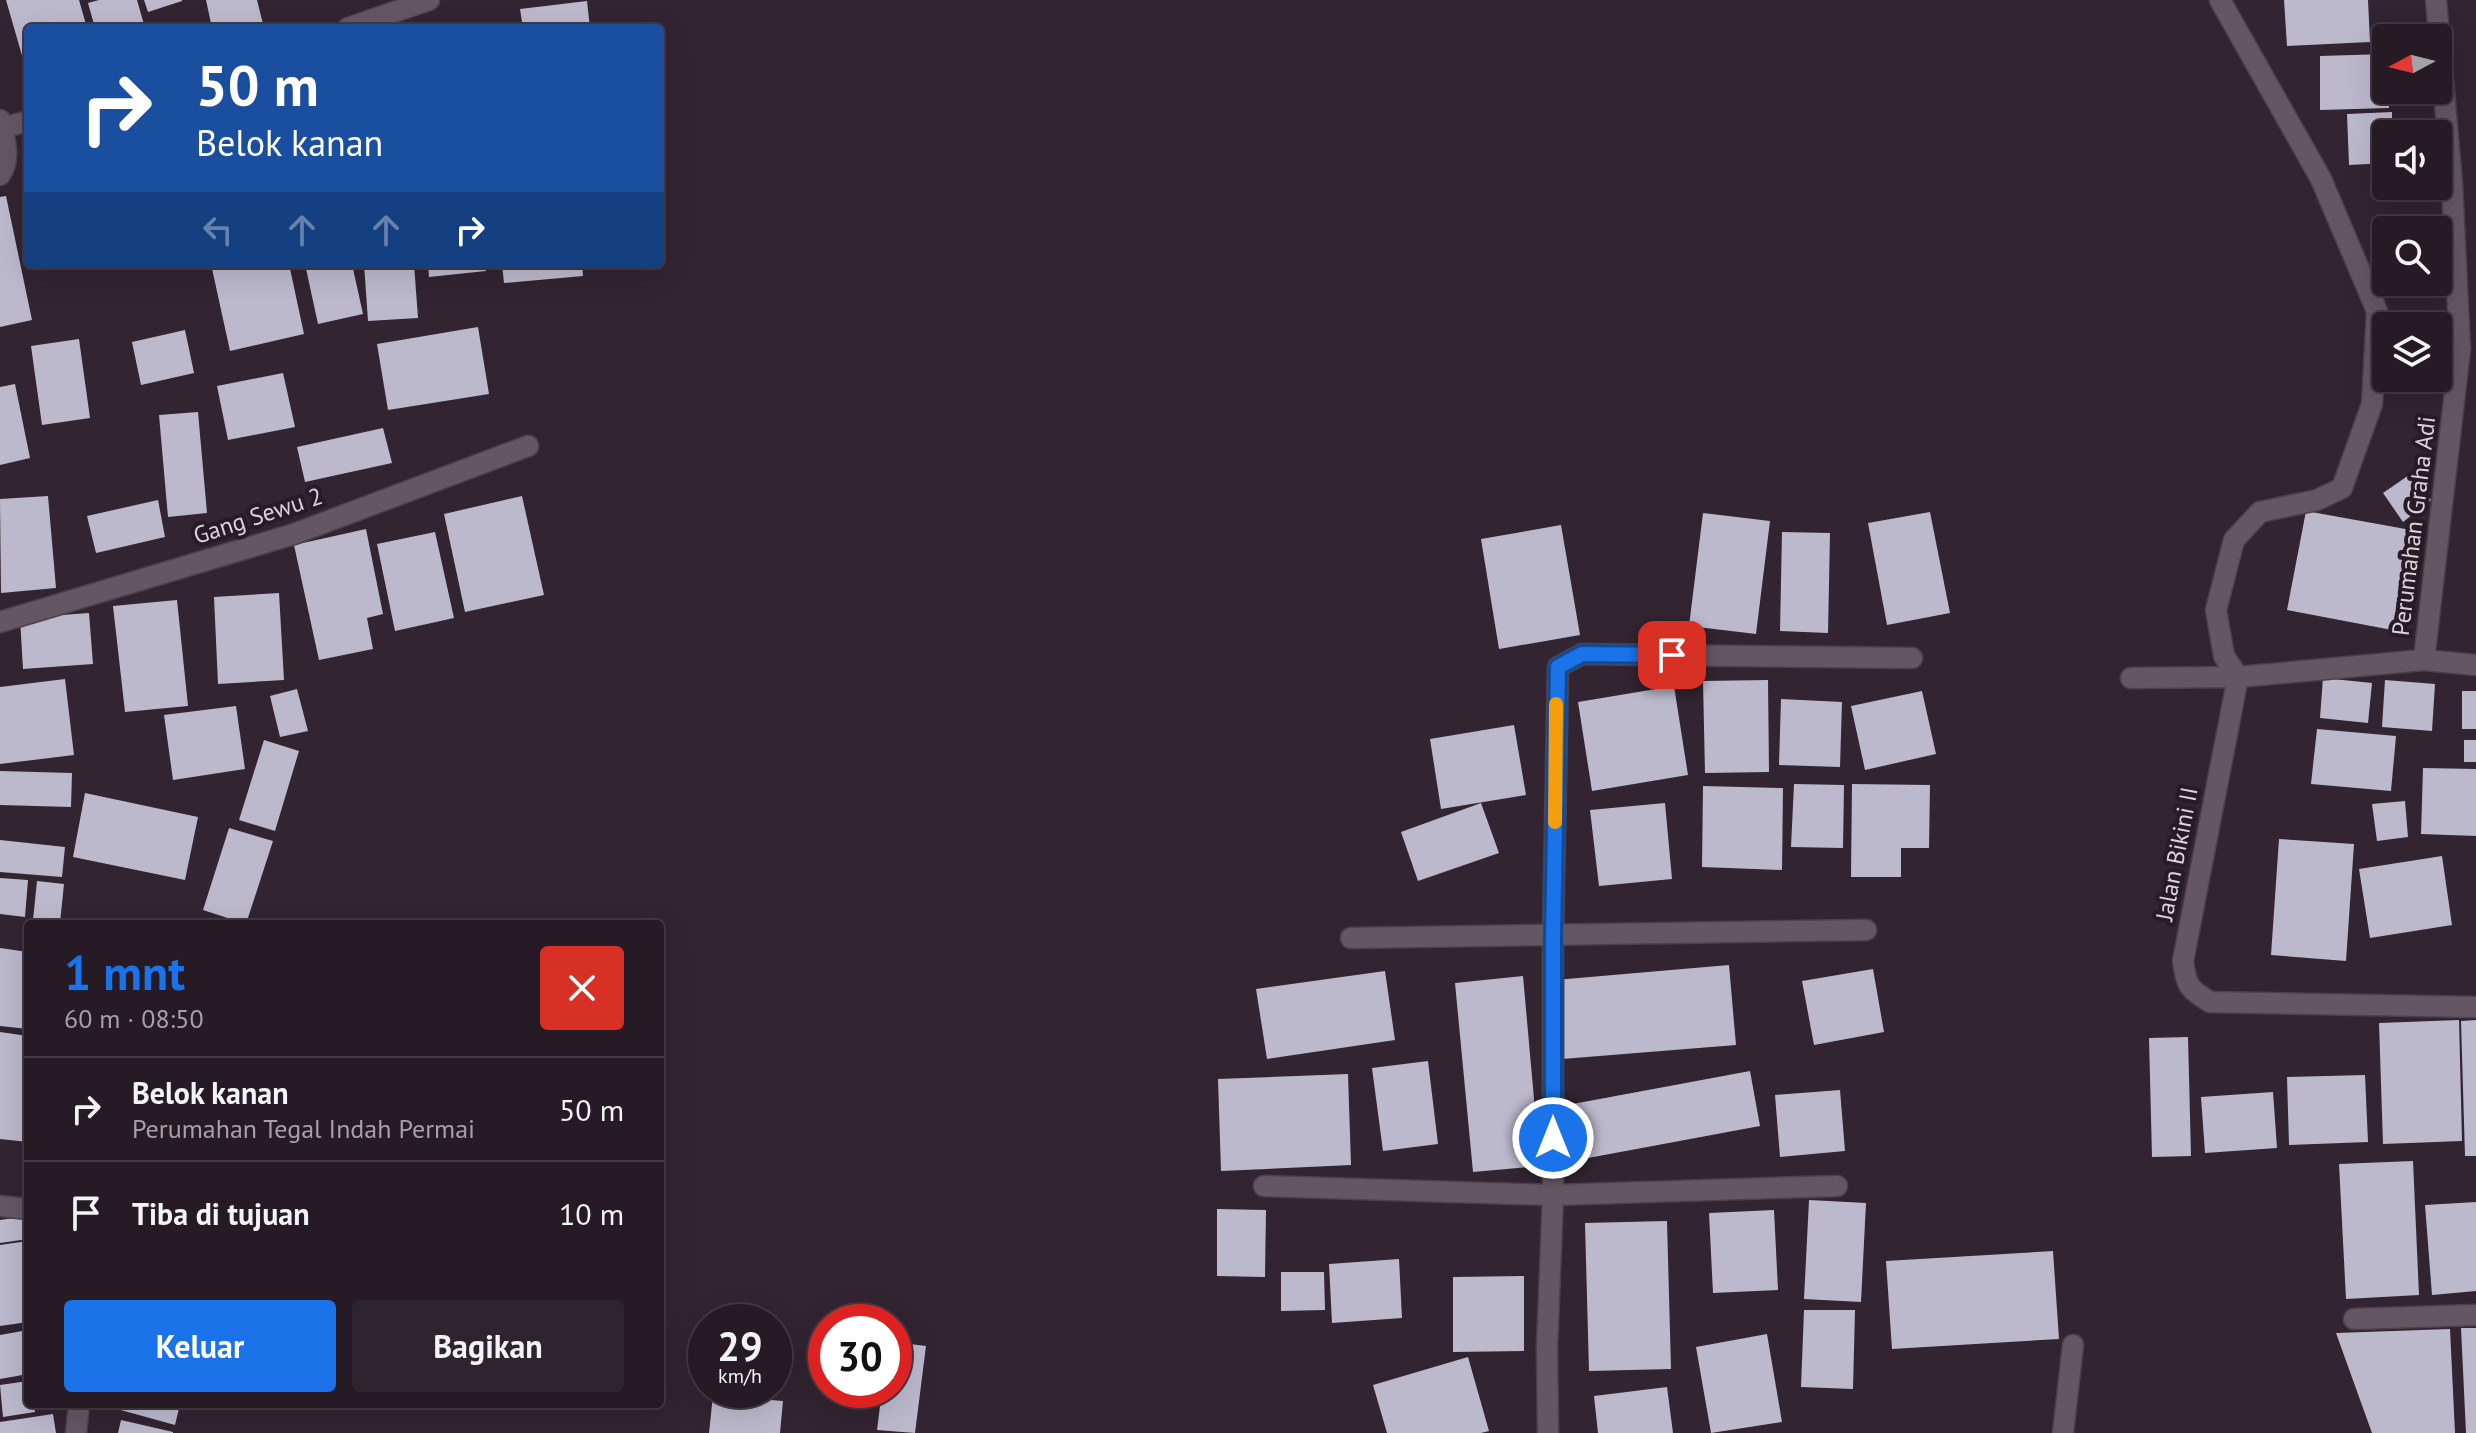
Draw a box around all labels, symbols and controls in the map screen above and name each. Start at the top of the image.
north arrow [2372,24,2452,104]
map controls [2372,24,2452,392]
text: 50 m [196,49,319,121]
icon: right [64,56,168,160]
text: Belok kanan [196,119,383,166]
button: sound [2372,120,2452,200]
icon: left [196,208,240,252]
icon: ahead [280,208,324,252]
icon: ahead [364,208,408,252]
icon: right [448,208,492,252]
button: search [2372,216,2452,296]
button: layers [2372,312,2452,392]
street label: Perumahan Graha Adi [2385,415,2442,637]
street label: Gang Sewu 2 [189,480,326,551]
pin [1638,621,1706,689]
icon: arrive [1650,633,1694,677]
street label: Jalan Bikini II [2148,784,2205,924]
text: 1 mnt [64,941,185,1003]
button: close [540,946,624,1030]
text: 60 m · 08:50 [64,1002,204,1035]
text: Belok kanan [132,1073,289,1112]
icon: right [64,1087,108,1131]
text: 50 m [559,1090,624,1129]
position arrow [1511,1096,1595,1180]
text: Perumahan Tegal Indah Permai [132,1112,475,1145]
icon: arrive [64,1191,108,1235]
text: Tiba di tujuan [132,1194,310,1233]
text: 10 m [559,1194,624,1233]
button: Keluar [64,1300,336,1392]
button: Bagikan [352,1300,624,1392]
speed limit sign: 30 [808,1304,912,1408]
text: 29 [717,1320,763,1372]
text: km/h [718,1363,762,1389]

